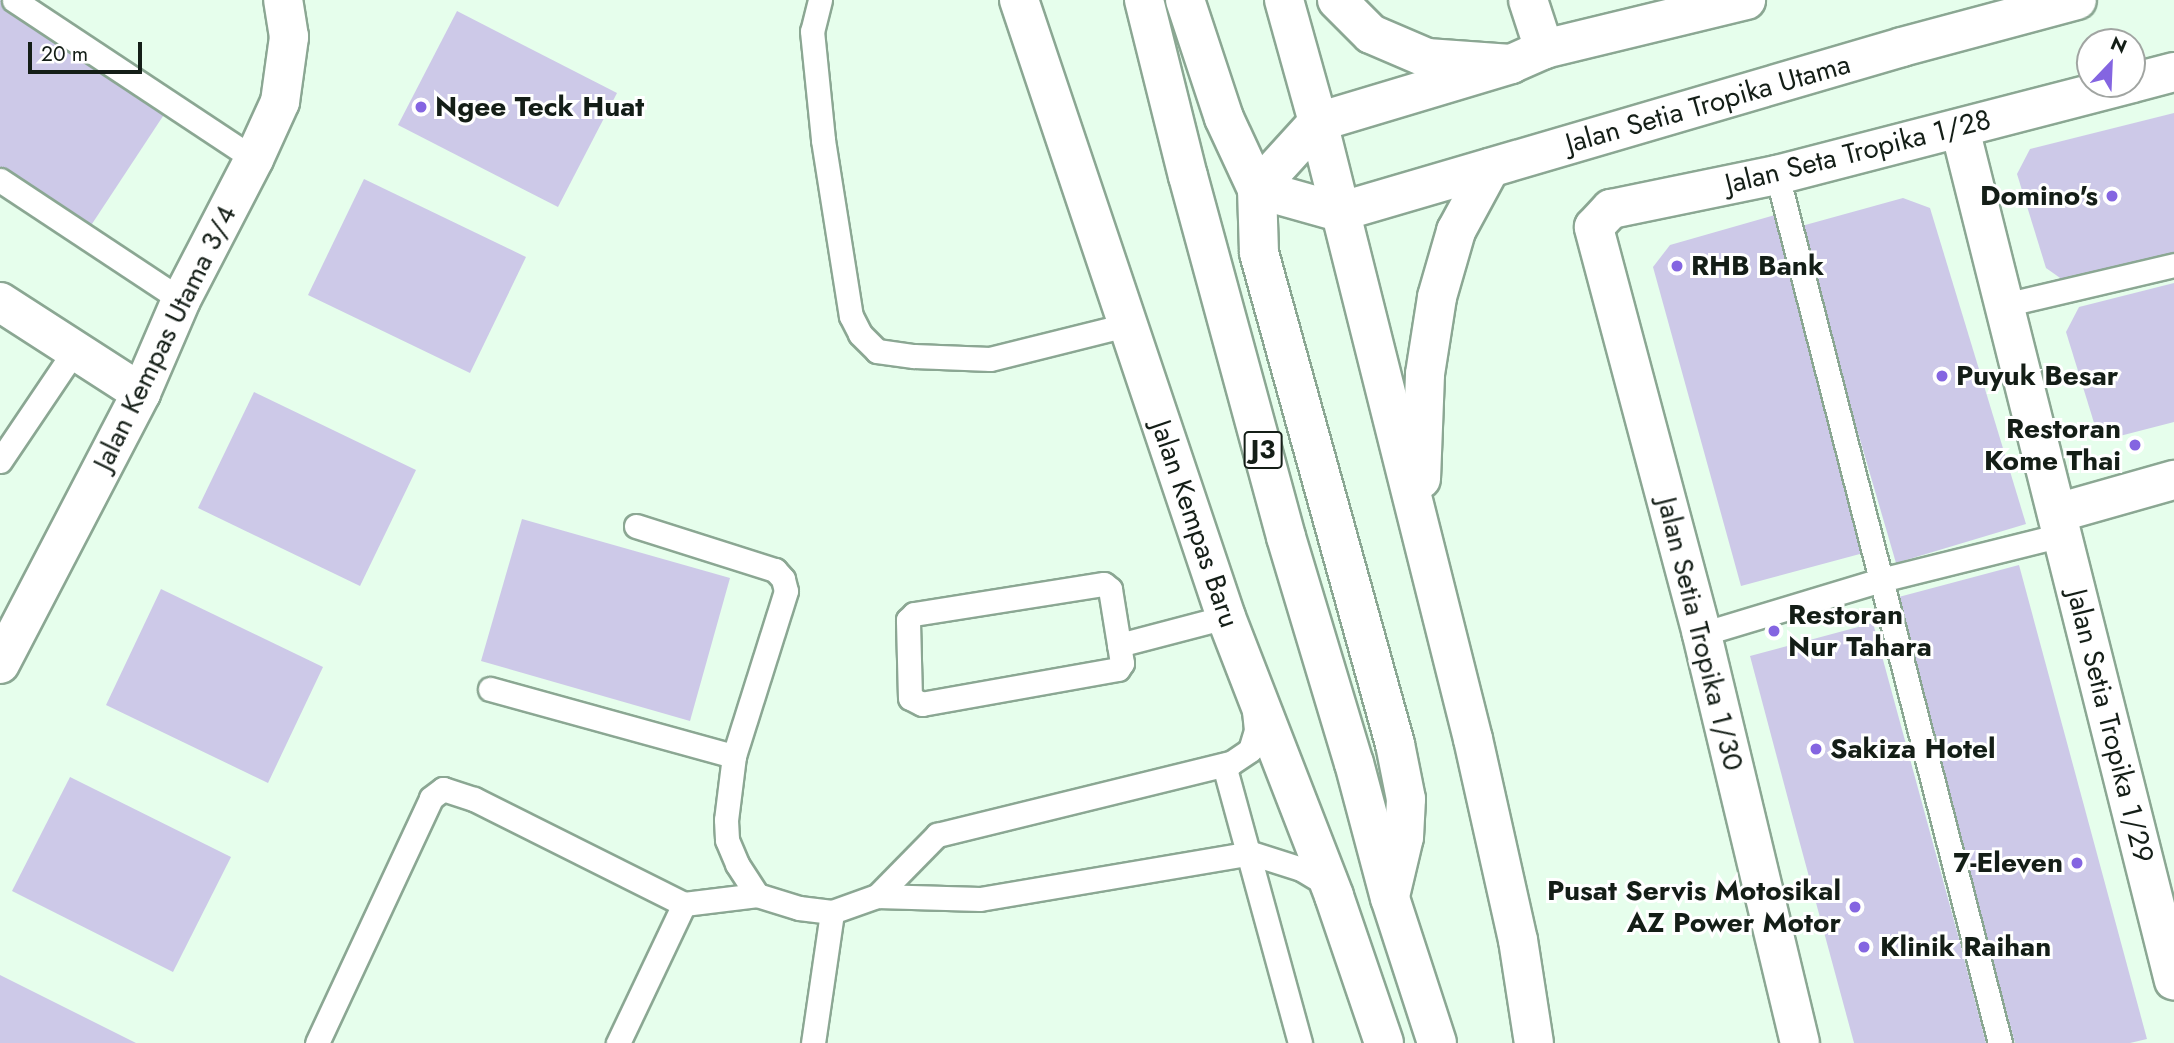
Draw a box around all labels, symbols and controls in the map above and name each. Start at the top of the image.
scale bar [32,28,145,72]
north arrow [2076,28,2146,98]
text: N [2106,30,2131,60]
text: 20 m [41,39,88,69]
street label: Jalan Setia Tropika Utama [1562,47,1854,161]
place label: Ngee Teck Huat [435,90,644,124]
marker: Ngee Teck Huat [413,99,429,115]
street label: Jalan Seta Tropika 1/28 [1722,103,1994,201]
place label: Domino's [1980,179,2098,213]
marker: Domino's [2104,188,2120,204]
street label: Jalan Kempas Utama 3/4 [86,200,244,476]
place label: RHB Bank [1691,249,1824,283]
marker: RHB Bank [1669,258,1685,274]
place label: Puyuk Besar [1956,359,2118,393]
marker: Puyuk Besar [1934,368,1950,384]
place label: Restoran Kome Thai [1984,412,2121,478]
street label: Jalan Kempas Baru [1144,416,1246,632]
road number: J3 [1242,428,1284,472]
marker: Restoran Kome Thai [2127,437,2143,453]
street label: Jalan Setia Tropika 1/30 [1650,494,1750,774]
street label: Jalan Setia Tropika 1/29 [2060,586,2160,866]
place label: Restoran Nur Tahara [1788,598,1932,664]
marker: Restoran Nur Tahara [1766,623,1782,639]
place label: Sakiza Hotel [1830,732,1996,766]
marker: Sakiza Hotel [1808,741,1824,757]
place label: 7-Eleven [1953,846,2063,880]
marker: 7-Eleven [2069,855,2085,871]
place label: Pusat Servis Motosikal AZ Power Motor [1547,874,1841,940]
marker: Pusat Servis Motosikal AZ Power Motor [1847,899,1863,915]
place label: Klinik Raihan [1880,930,2051,964]
marker: Klinik Raihan [1854,937,1874,957]

